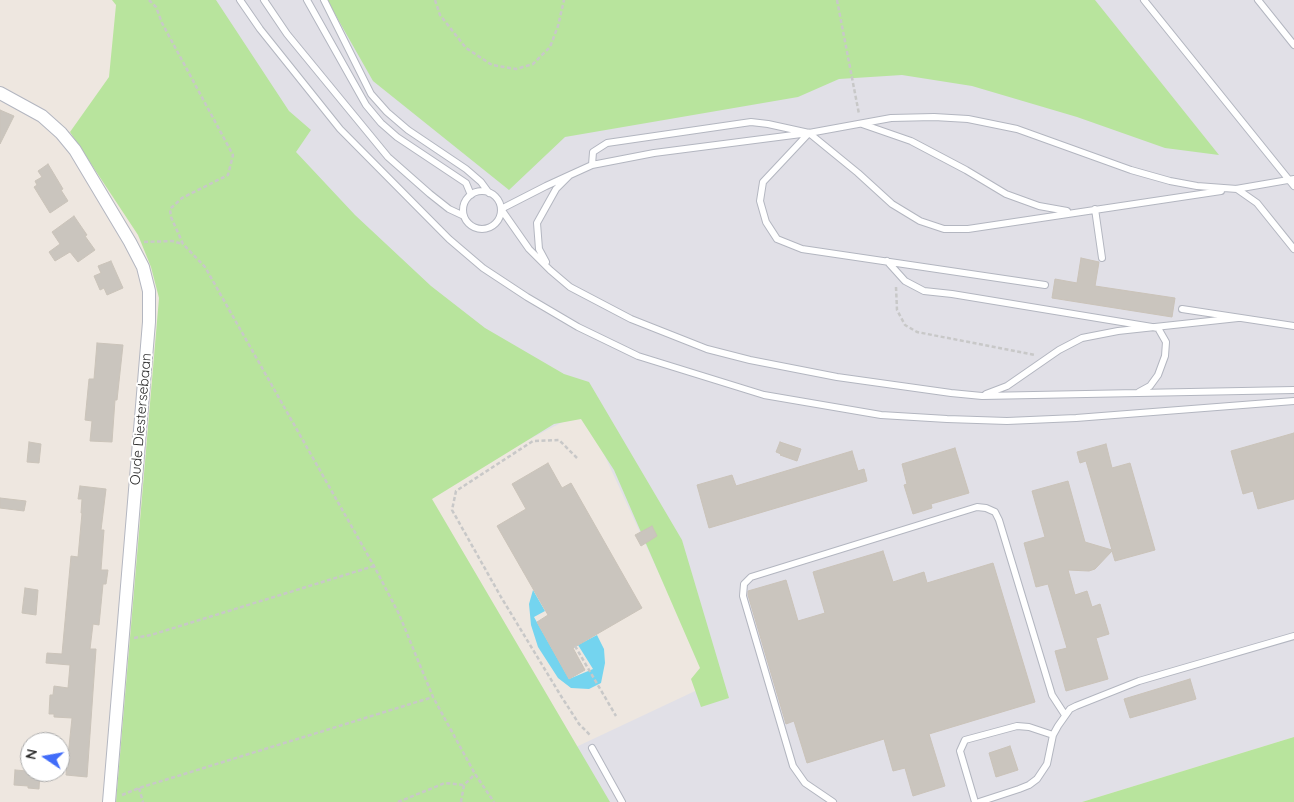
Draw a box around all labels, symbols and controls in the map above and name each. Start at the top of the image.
street label: Oude Diestersebaan [127,352,155,486]
north arrow [20,732,70,782]
text: N [21,747,41,761]

